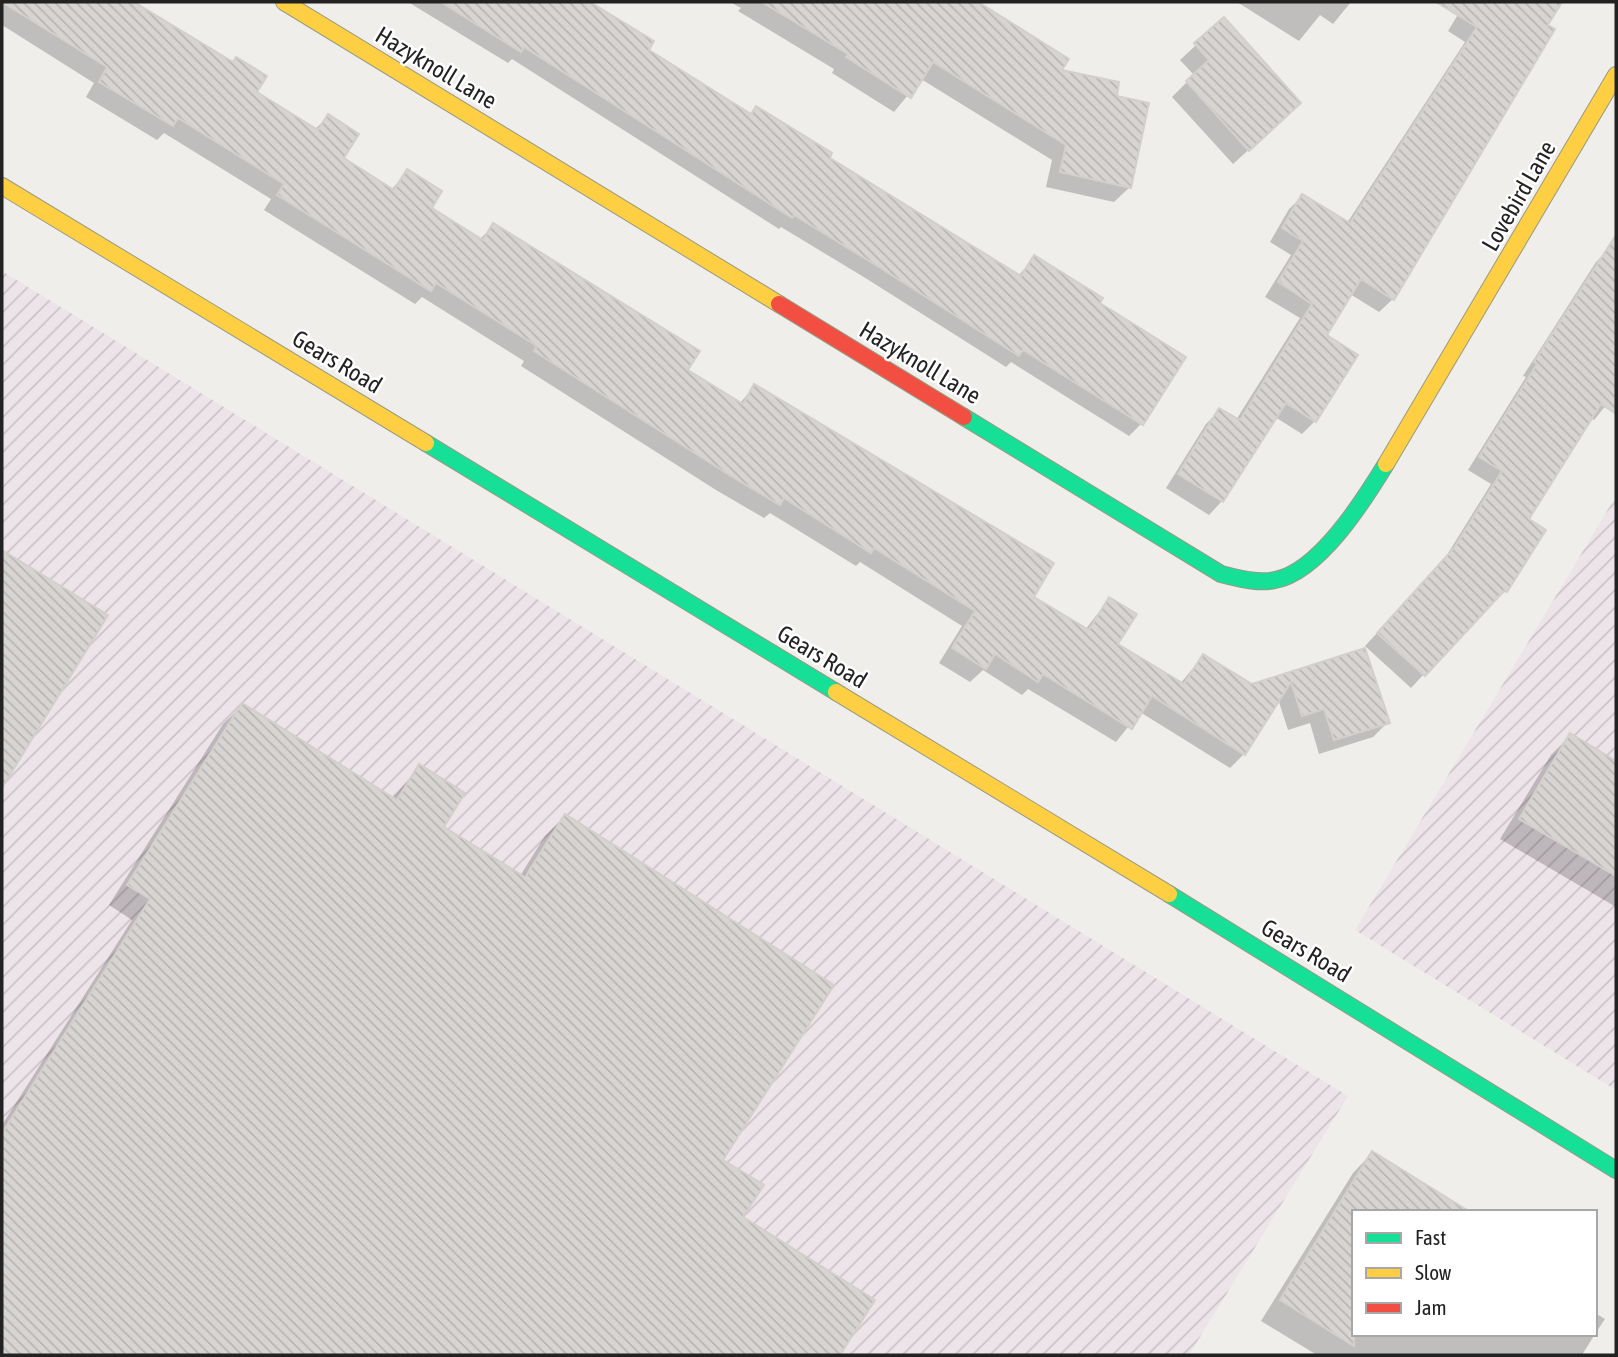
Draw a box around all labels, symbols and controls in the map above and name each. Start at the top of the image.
street label: Hazyknoll Lane [371,21,502,114]
street label: Lovebird Lane [1476,136,1561,256]
street label: Hazyknoll Lane [855,316,986,409]
street label: Gears Road [288,324,387,399]
street label: Gears Road [773,619,872,694]
street label: Gears Road [1257,913,1356,988]
legend [1352,1210,1597,1336]
text: Fast [1415,1225,1446,1249]
text: Slow [1415,1260,1452,1284]
text: Jam [1415,1295,1447,1319]

